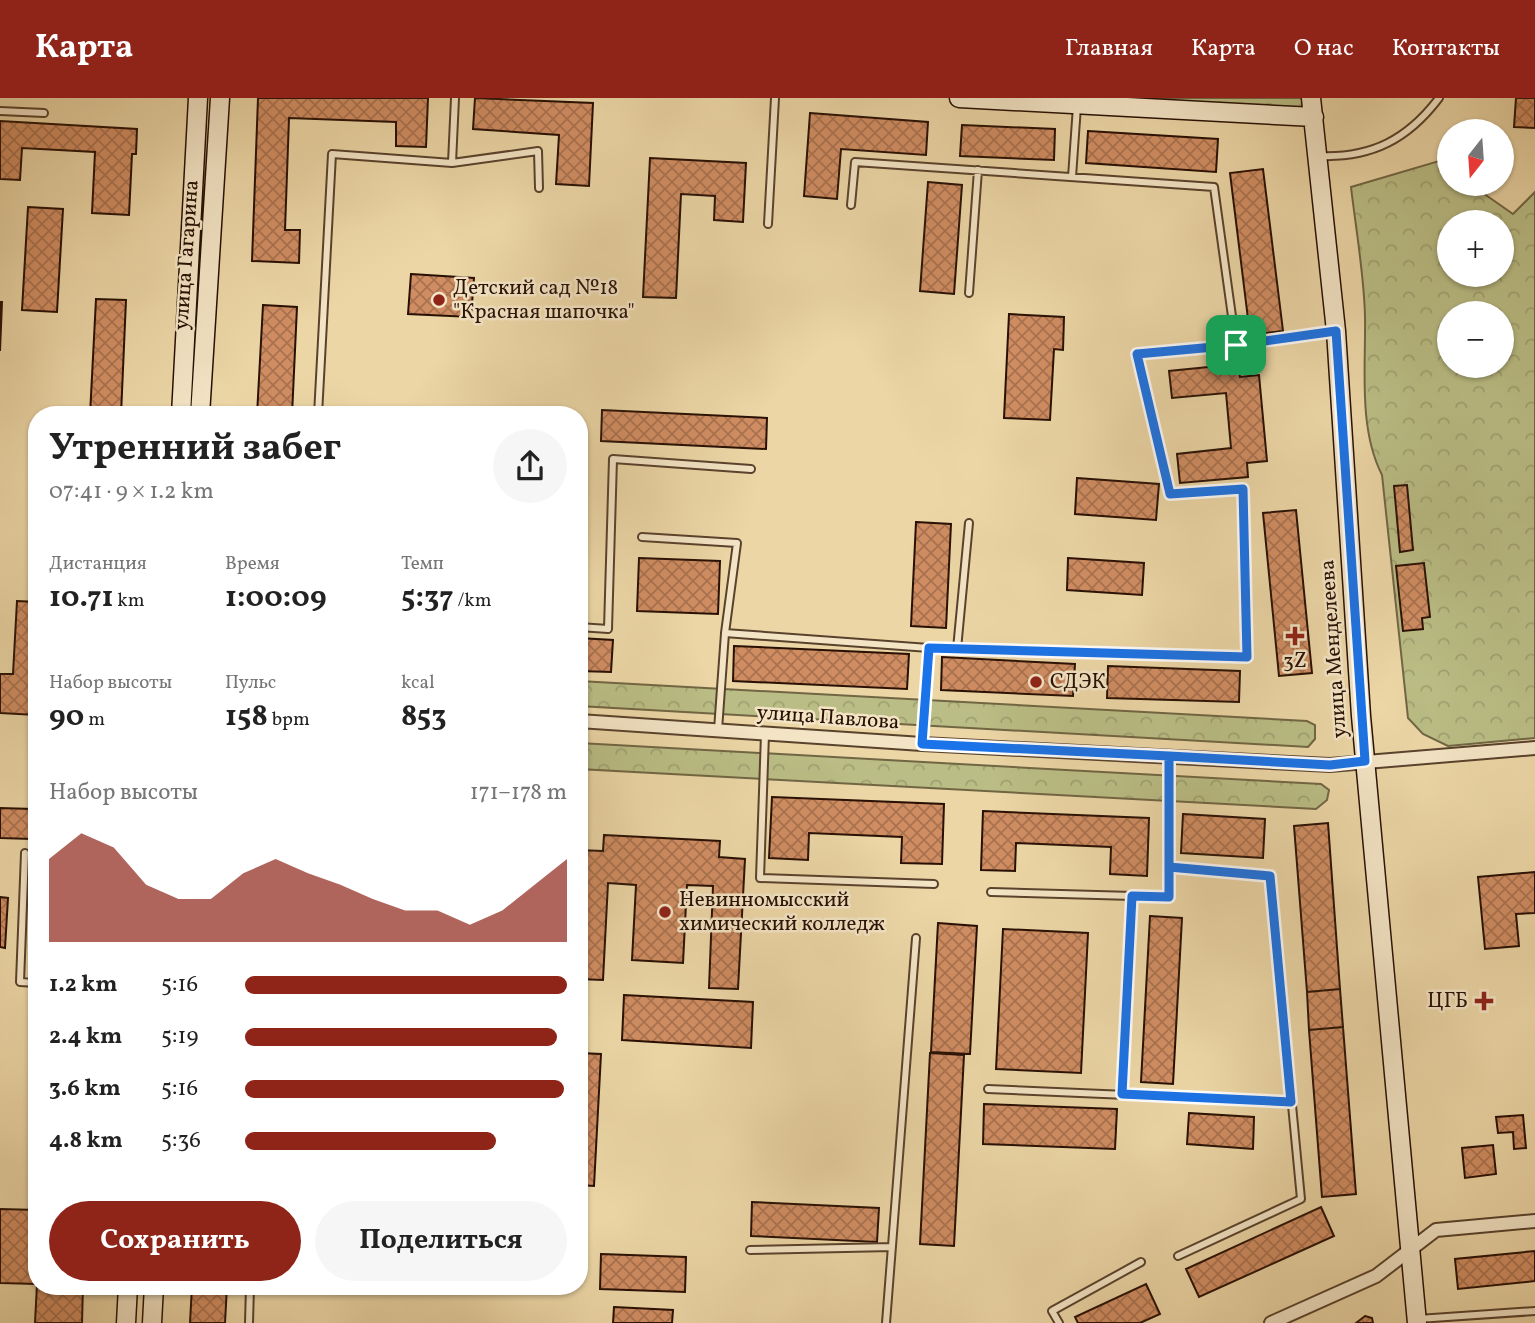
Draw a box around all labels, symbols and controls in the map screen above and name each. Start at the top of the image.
text: Карта [35,26,133,72]
text: Главная [1065,32,1153,66]
text: Карта [1191,32,1256,66]
text: О нас [1294,32,1354,66]
text: Контакты [1392,32,1500,66]
north arrow [1437,119,1514,196]
map controls [1437,119,1514,378]
street label: улица Гагарина [167,179,207,331]
button: + [1437,210,1514,287]
place label: Детский сад №18 "Красная шапочка" [453,274,635,327]
marker: Детский сад №18 "Красная шапочка" [431,292,447,308]
button: − [1437,301,1514,378]
pin [1206,315,1266,375]
icon: arrive [1217,326,1255,364]
text: Утренний забег [49,423,341,476]
button: share [493,429,567,503]
text: 07:41 · 9 × 1.2 km [49,476,214,508]
text: Дистанция [49,551,147,577]
text: Время [225,551,280,577]
text: Темп [401,551,444,577]
street label: улица Менделеева [1313,559,1355,739]
text: 10.71 [49,577,114,619]
text: 1:00:09 [225,577,327,619]
text: 5:37 [401,577,454,619]
text: km [114,588,145,614]
text: /km [454,588,492,614]
marker: 3Z [1285,626,1305,646]
place label: 3Z [1283,647,1307,676]
place label: СДЭК [1050,668,1106,697]
text: Набор высоты [49,670,172,696]
text: Пульс [225,670,276,696]
text: kcal [401,670,435,696]
marker: СДЭК [1028,674,1044,690]
text: 90 [49,696,84,738]
text: 158 [225,696,268,738]
text: 853 [401,696,446,738]
street label: улица Павлова [756,699,900,737]
text: m [84,707,105,733]
text: bpm [268,707,310,733]
text: Набор высоты [49,777,198,809]
text: 171–178 m [470,777,567,809]
place label: Невинномысский химический колледж [679,886,885,939]
marker: Невинномысский химический колледж [657,904,673,920]
text: 1.2 km [49,969,118,1001]
text: 5:16 [161,969,198,1001]
place label: ЦГБ [1427,987,1468,1016]
marker: ЦГБ [1474,991,1494,1011]
text: 2.4 km [49,1021,122,1053]
text: 5:19 [161,1021,198,1053]
text: 3.6 km [49,1073,121,1105]
text: 5:16 [161,1073,198,1105]
text: 4.8 km [49,1125,123,1157]
text: 5:36 [161,1125,201,1157]
button: Сохранить [49,1201,301,1281]
button: Поделиться [315,1201,567,1281]

